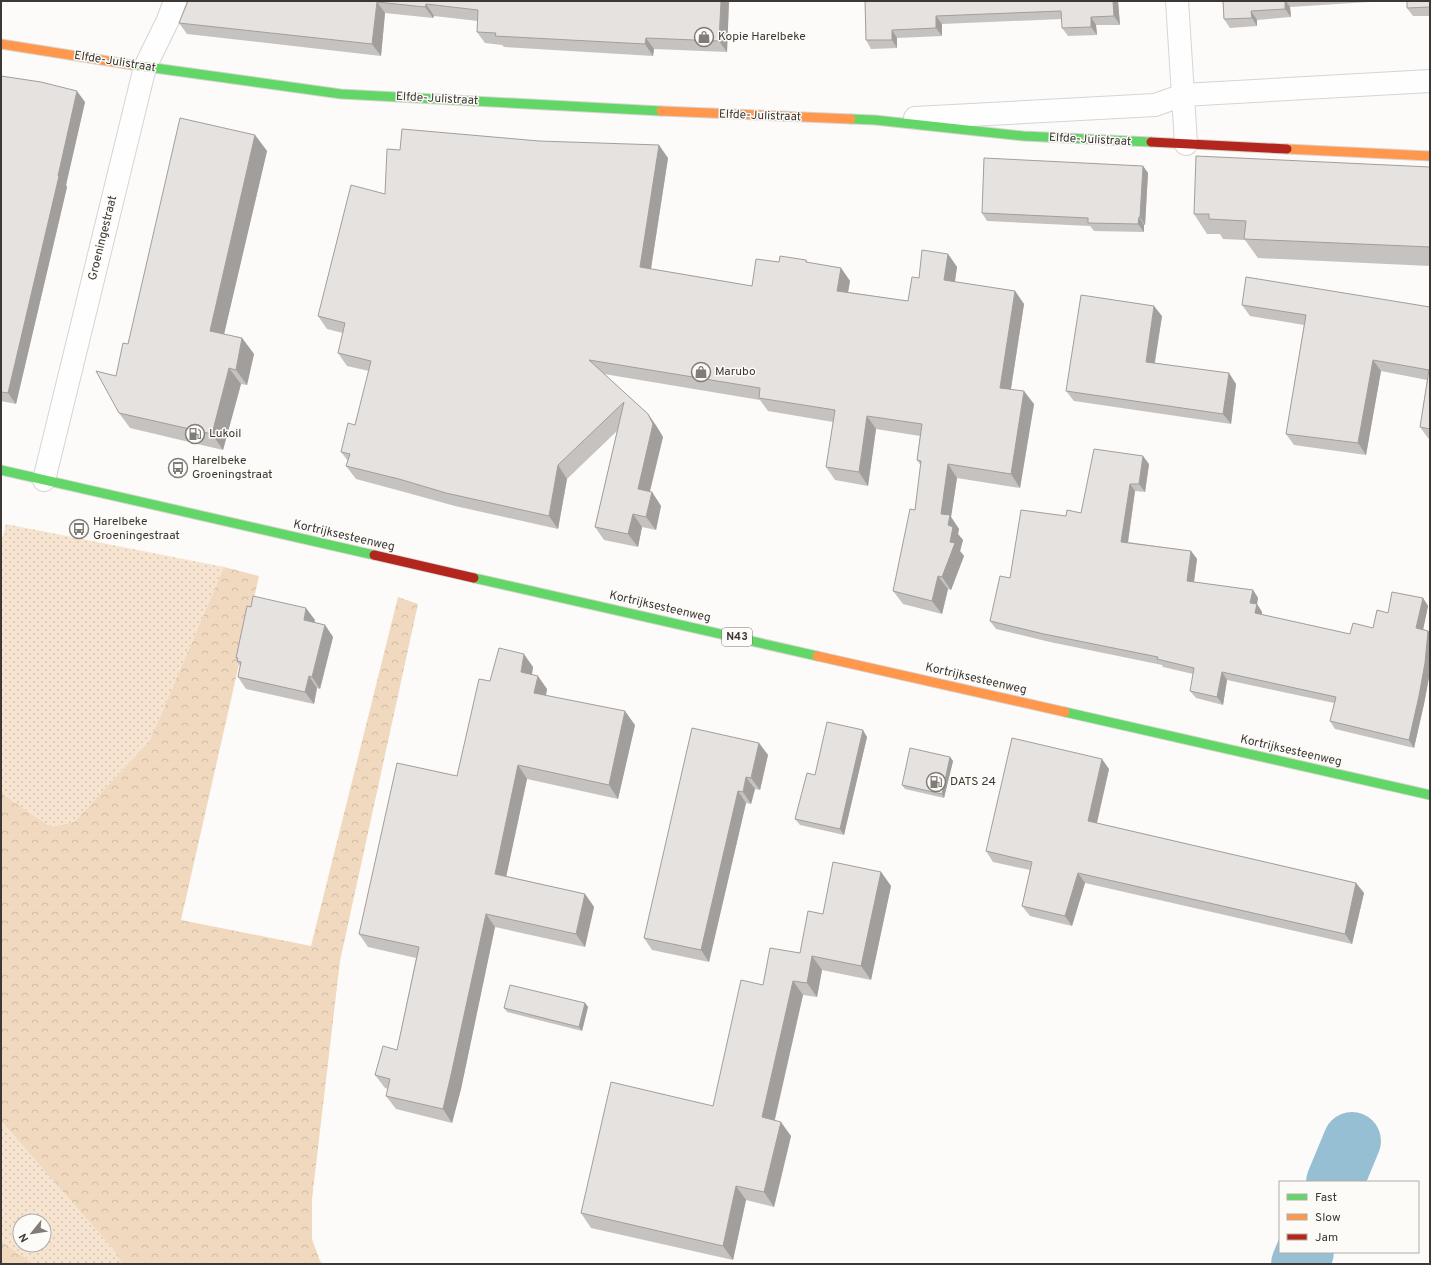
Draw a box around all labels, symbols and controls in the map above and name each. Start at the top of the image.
shop icon: Kopie Harelbeke [693,26,715,48]
place label: Kopie Harelbeke [718,29,806,45]
street label: Elfde-Julistraat [73,48,157,76]
street label: Elfde-Julistraat [395,89,479,109]
street label: Elfde-Julistraat [718,107,802,125]
street label: Elfde-Julistraat [1048,130,1132,150]
street label: Groeningestraat [85,194,121,282]
shop icon: Marubo [690,361,712,383]
place label: Marubo [715,364,756,380]
fuel station icon: Lukoil [184,423,206,445]
place label: Lukoil [209,426,241,442]
place label: Harelbeke Groeningstraat [192,453,273,483]
bus stop icon: Harelbeke Groeningstraat [167,457,189,479]
place label: Harelbeke Groeningestraat [93,514,180,544]
street label: Kortrijksesteenweg [292,517,396,555]
bus stop icon: Harelbeke Groeningestraat [68,518,90,540]
street label: Kortrijksesteenweg [608,588,712,626]
road number: N43 [722,628,752,646]
street label: Kortrijksesteenweg [924,660,1028,698]
street label: Kortrijksesteenweg [1239,732,1343,770]
fuel station icon: DATS 24 [925,771,947,793]
place label: DATS 24 [950,774,996,790]
legend [1279,1181,1419,1253]
text: Fast [1315,1190,1337,1206]
text: Slow [1315,1210,1341,1226]
north arrow [12,1213,52,1253]
text: Jam [1315,1230,1338,1246]
text: N [16,1231,32,1244]

